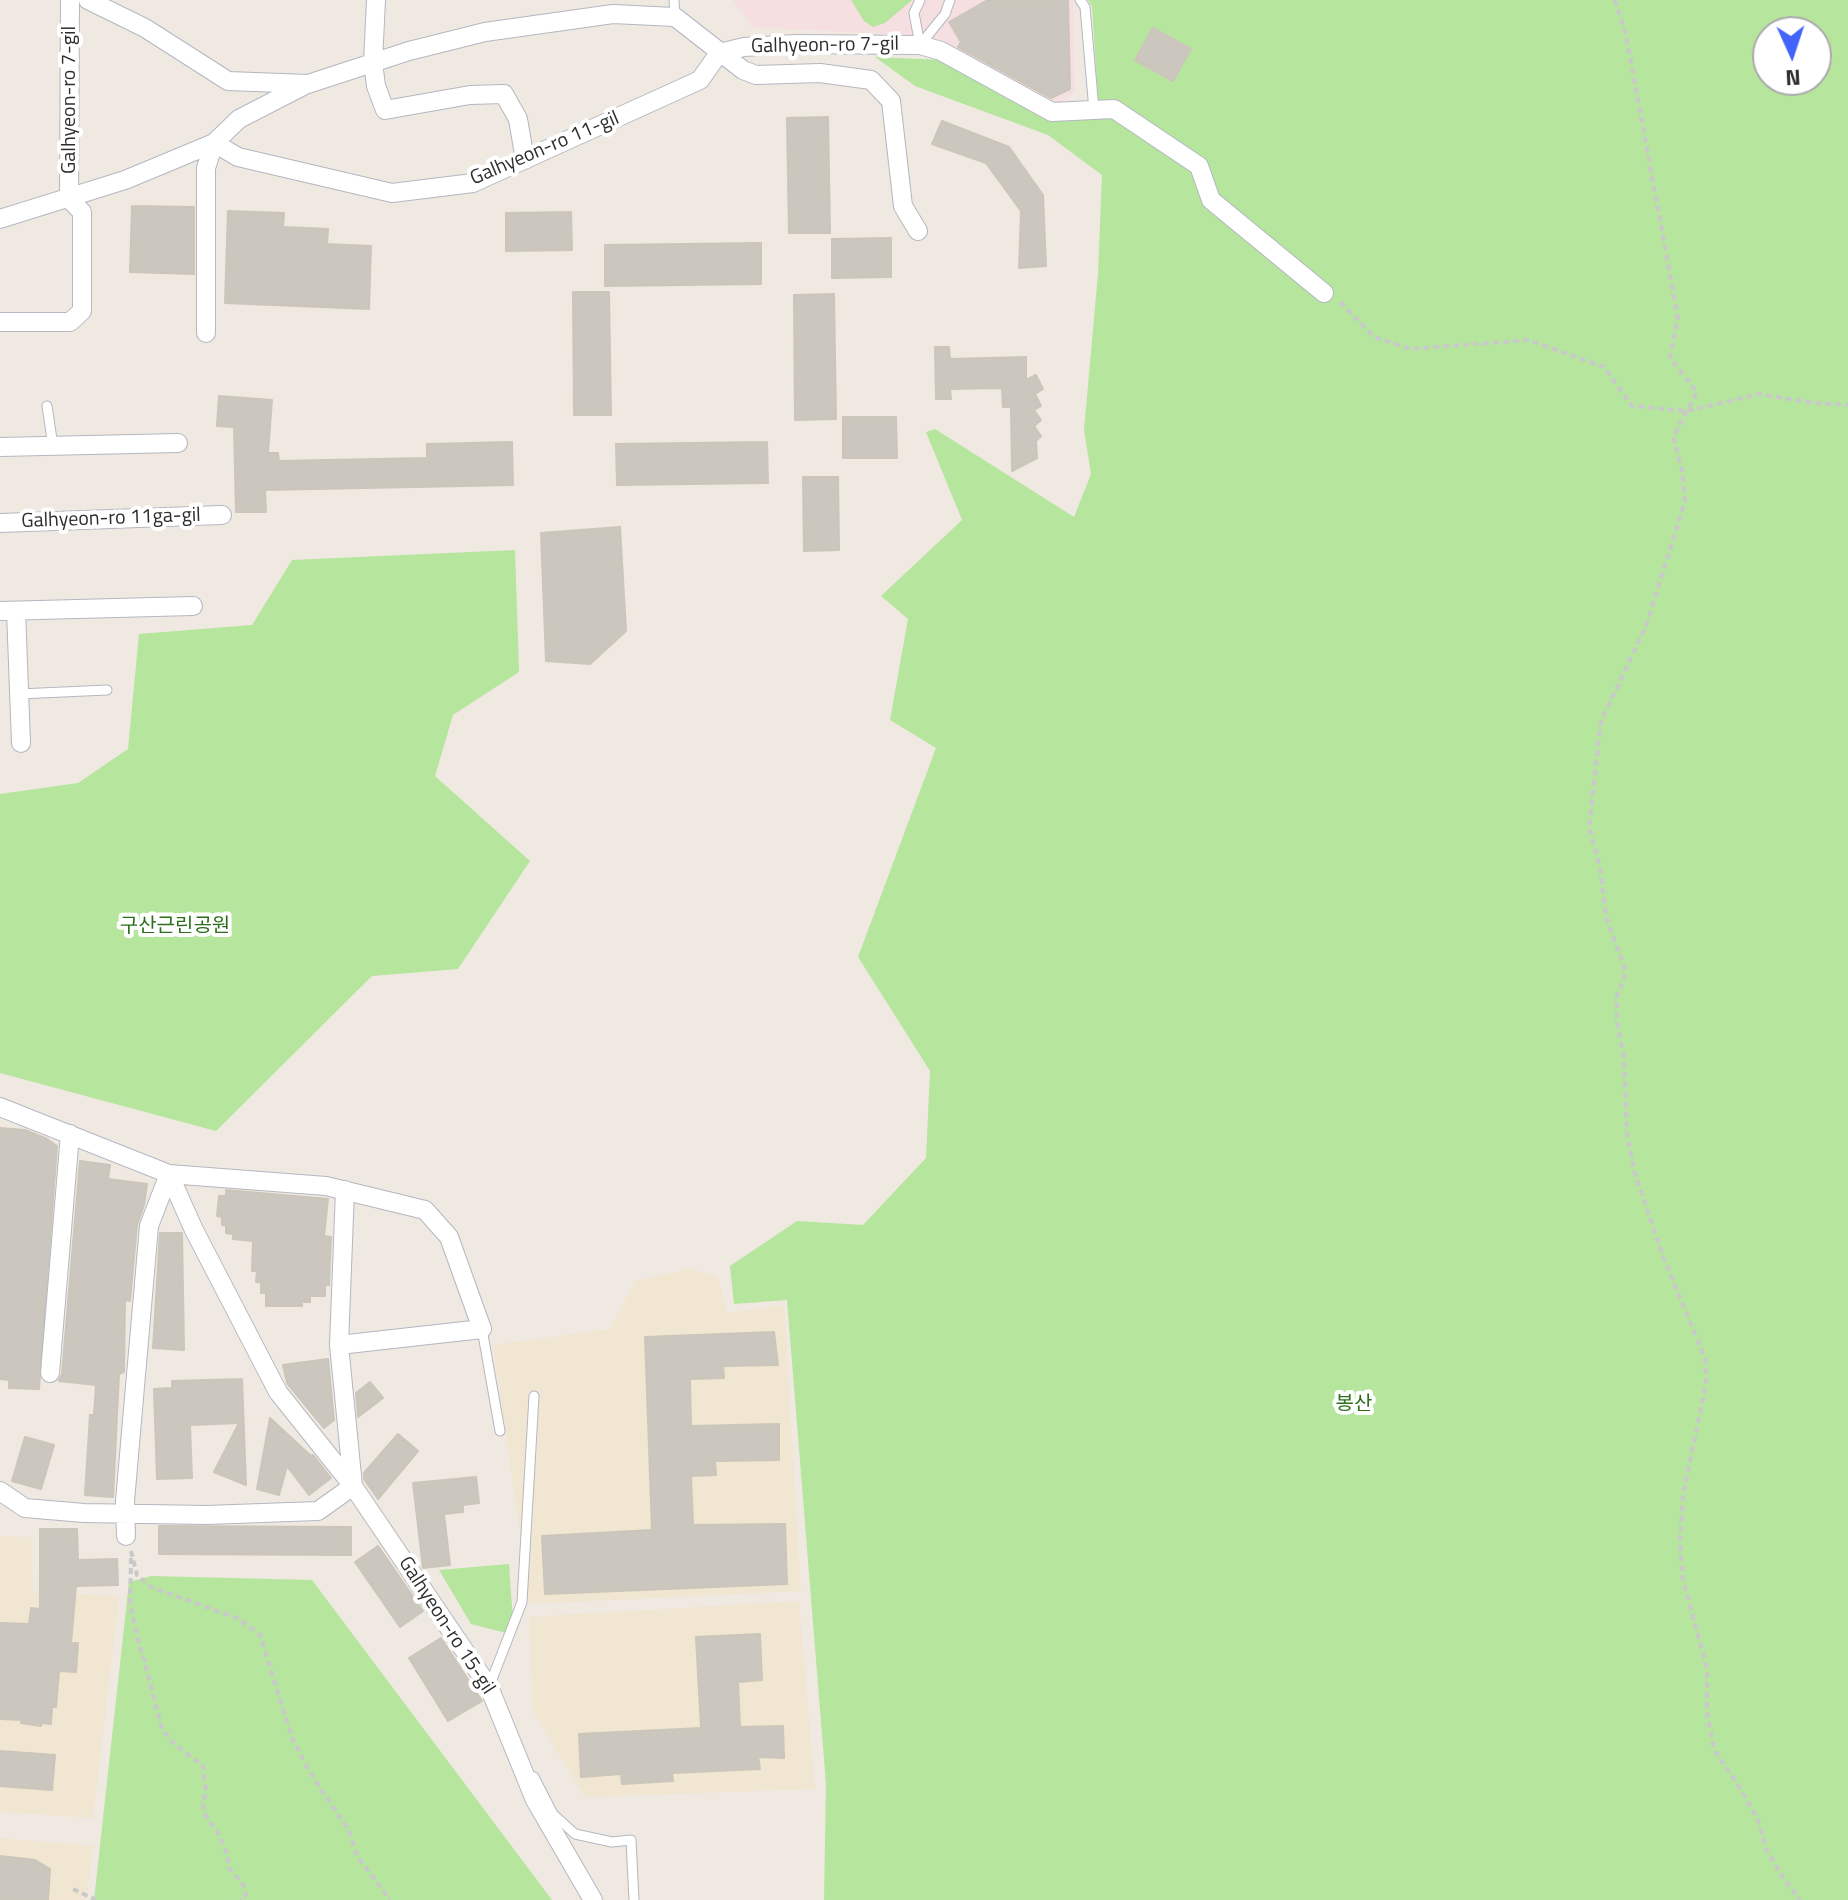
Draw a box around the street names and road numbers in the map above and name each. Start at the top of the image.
street label: Galhyeon-ro 7-gil [58,26,82,174]
street label: Galhyeon-ro 7-gil [751,33,899,59]
street label: Galhyeon-ro 11-gil [467,107,623,191]
street label: Galhyeon-ro 11ga-gil [21,504,201,534]
street label: Galhyeon-ro 15-gil [393,1553,499,1699]

